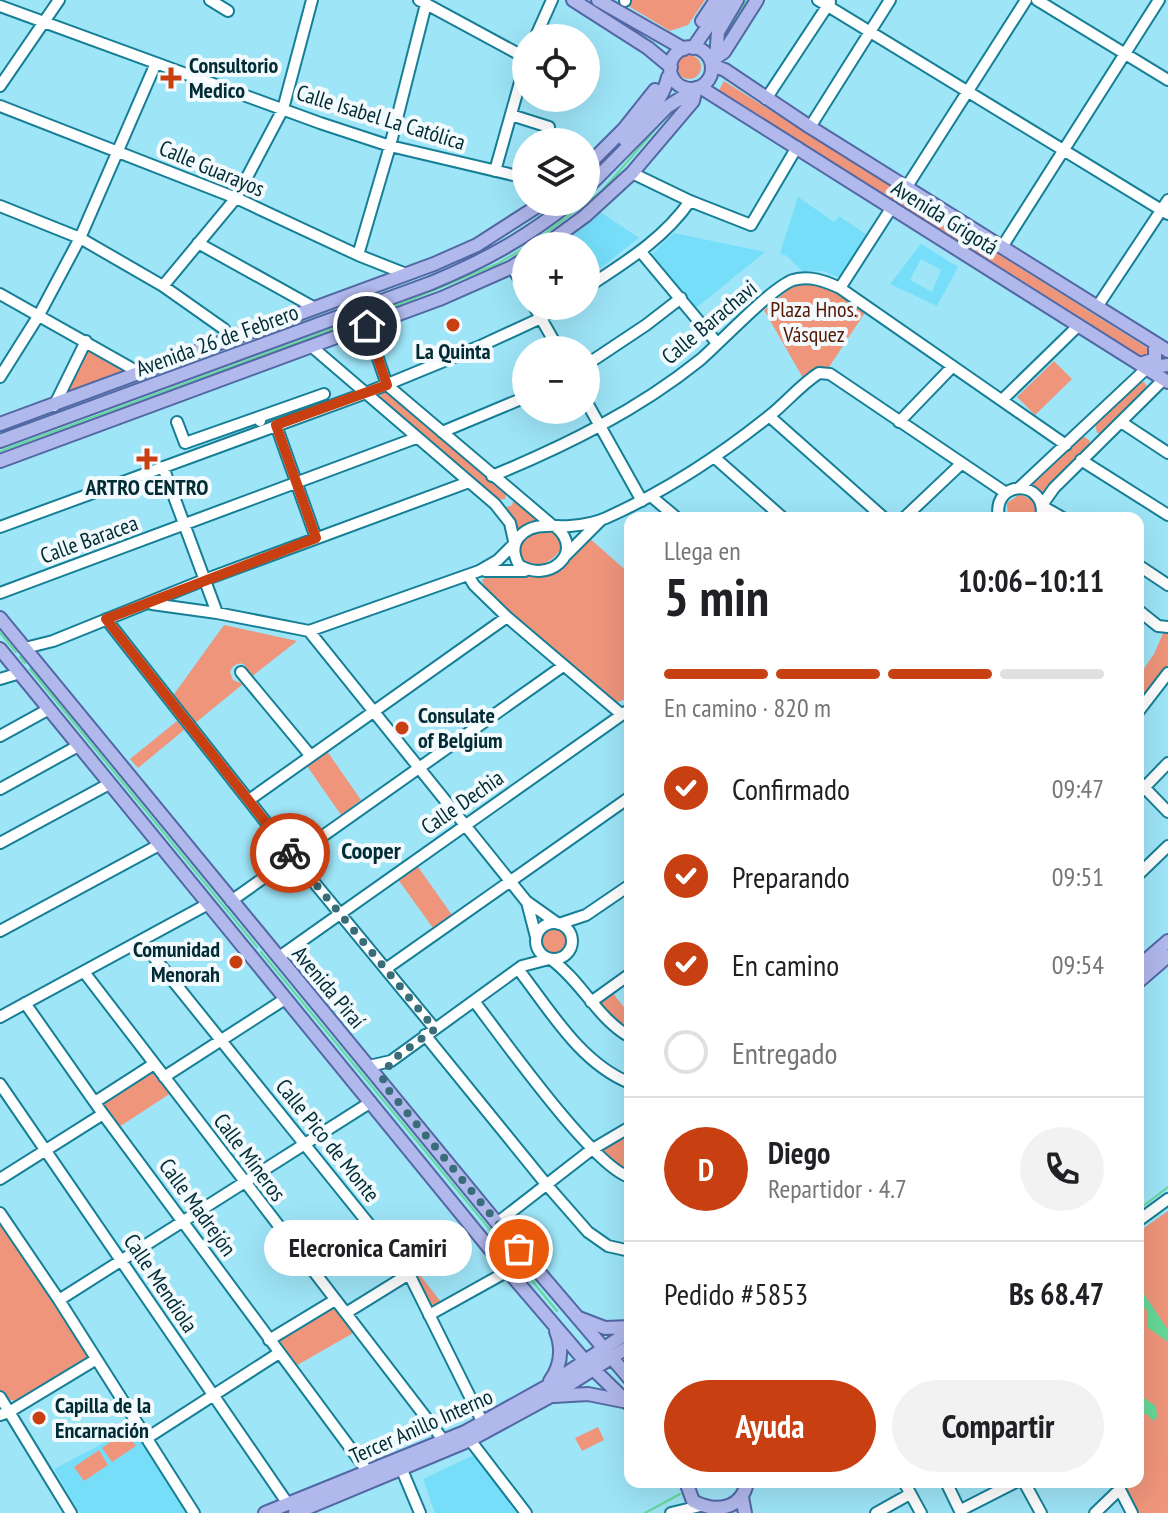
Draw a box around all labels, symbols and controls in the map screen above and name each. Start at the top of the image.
map controls [512,24,600,424]
button: locate [512,24,600,112]
place label: Consultorio Medico [189,51,279,104]
marker: Consultorio Medico [160,67,182,89]
street label: Calle Isabel La Católica [293,78,469,156]
button: layers [512,128,600,216]
street label: Calle Guarayos [155,133,269,203]
street label: Avenida Grigotá [887,173,1003,261]
button: + [512,232,600,320]
street label: Calle Barachavi [655,274,763,370]
pin [333,292,401,360]
park label: Plaza Hnos. Vásquez [770,295,858,348]
street label: Avenida 26 de Febrero [132,298,302,382]
icon: home [345,304,389,348]
marker: La Quinta [444,316,462,334]
button: − [512,336,600,424]
place label: La Quinta [416,337,490,365]
marker: ARTRO CENTRO [136,448,158,470]
place label: ARTRO CENTRO [85,473,208,501]
street label: Calle Baracea [36,508,142,570]
text: Llega en [664,534,741,567]
text: 10:06–10:11 [958,561,1104,600]
text: 5 min [664,563,769,630]
text: En camino · 820 m [664,691,831,724]
place label: Consulate of Belgium [418,701,503,754]
marker: Consulate of Belgium [393,719,411,737]
street label: Calle Dechia [415,764,509,840]
icon: check [664,766,708,810]
text: Confirmado [732,769,850,808]
text: 09:47 [1052,772,1104,805]
courier [250,813,330,893]
icon: bike [268,831,312,875]
district label: Cooper [341,835,402,866]
icon: check [664,854,708,898]
text: Preparando [732,857,850,896]
text: 09:51 [1052,860,1104,893]
place label: Comunidad Menorah [133,935,220,988]
street label: Avenida Piraí [286,940,372,1034]
icon: check [664,942,708,986]
text: En camino [732,945,839,984]
text: 09:54 [1052,948,1104,981]
marker: Comunidad Menorah [227,953,245,971]
text: Entregado [732,1033,838,1072]
street label: Calle Pico de Monte [270,1073,386,1207]
street label: Calle Mineros [208,1107,292,1207]
button: phone [1020,1127,1104,1211]
text: Diego [768,1133,830,1172]
text: D [698,1150,714,1189]
street label: Calle Madrejón [153,1153,243,1261]
text: Repartidor · 4.7 [768,1172,907,1205]
pin [485,1215,553,1283]
callout: Elecronica Camiri [263,1221,471,1277]
icon: bag [497,1227,541,1271]
street label: Calle Mendiola [118,1228,204,1338]
text: Elecronica Camiri [289,1231,447,1264]
text: Pedido #5853 [664,1274,808,1313]
text: Bs 68.47 [1009,1274,1104,1313]
button: Ayuda [664,1380,876,1472]
button: Compartir [892,1380,1104,1472]
street label: Tercer Anillo Interno [345,1382,497,1470]
place label: Capilla de la Encarnación [55,1391,151,1444]
marker: Capilla de la Encarnación [30,1409,48,1427]

